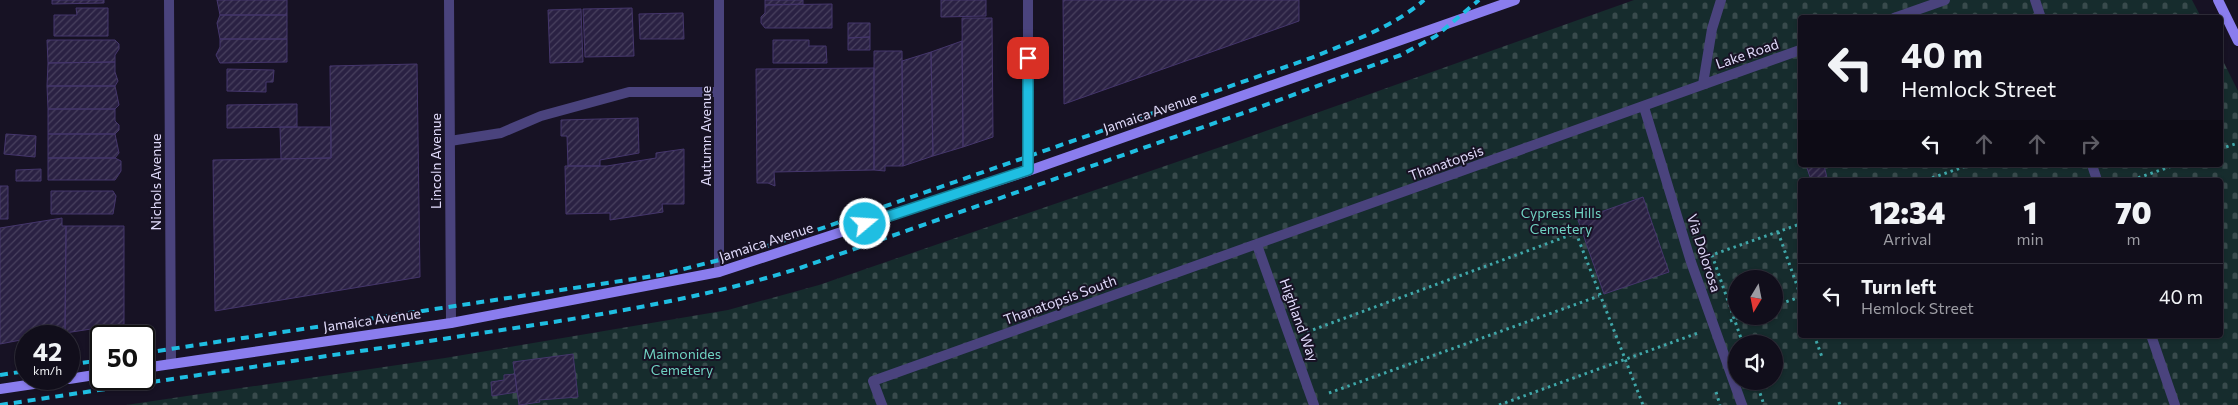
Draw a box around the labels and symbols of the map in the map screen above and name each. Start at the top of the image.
street label: Lake Road [1713,35,1781,72]
pin [1007,37,1049,79]
street label: Autumn Avenue [697,86,714,186]
street label: Jamaica Avenue [1101,89,1199,137]
street label: Lincoln Avenue [427,113,444,209]
street label: Nichols Avenue [147,134,164,230]
street label: Thanatopsis [1406,141,1485,184]
position arrow [838,197,890,249]
park label: Cypress Hills Cemetery [1521,204,1601,237]
street label: Via Dolorosa [1684,212,1725,294]
street label: Jamaica Avenue [717,218,815,265]
north arrow [1728,270,1782,325]
street label: Thanatopsis South [1001,271,1119,328]
street label: Highland Way [1277,276,1322,364]
street label: Jamaica Avenue [322,304,422,335]
speed limit sign: 50 [90,325,155,390]
park label: Maimonides Cemetery [643,345,721,378]

